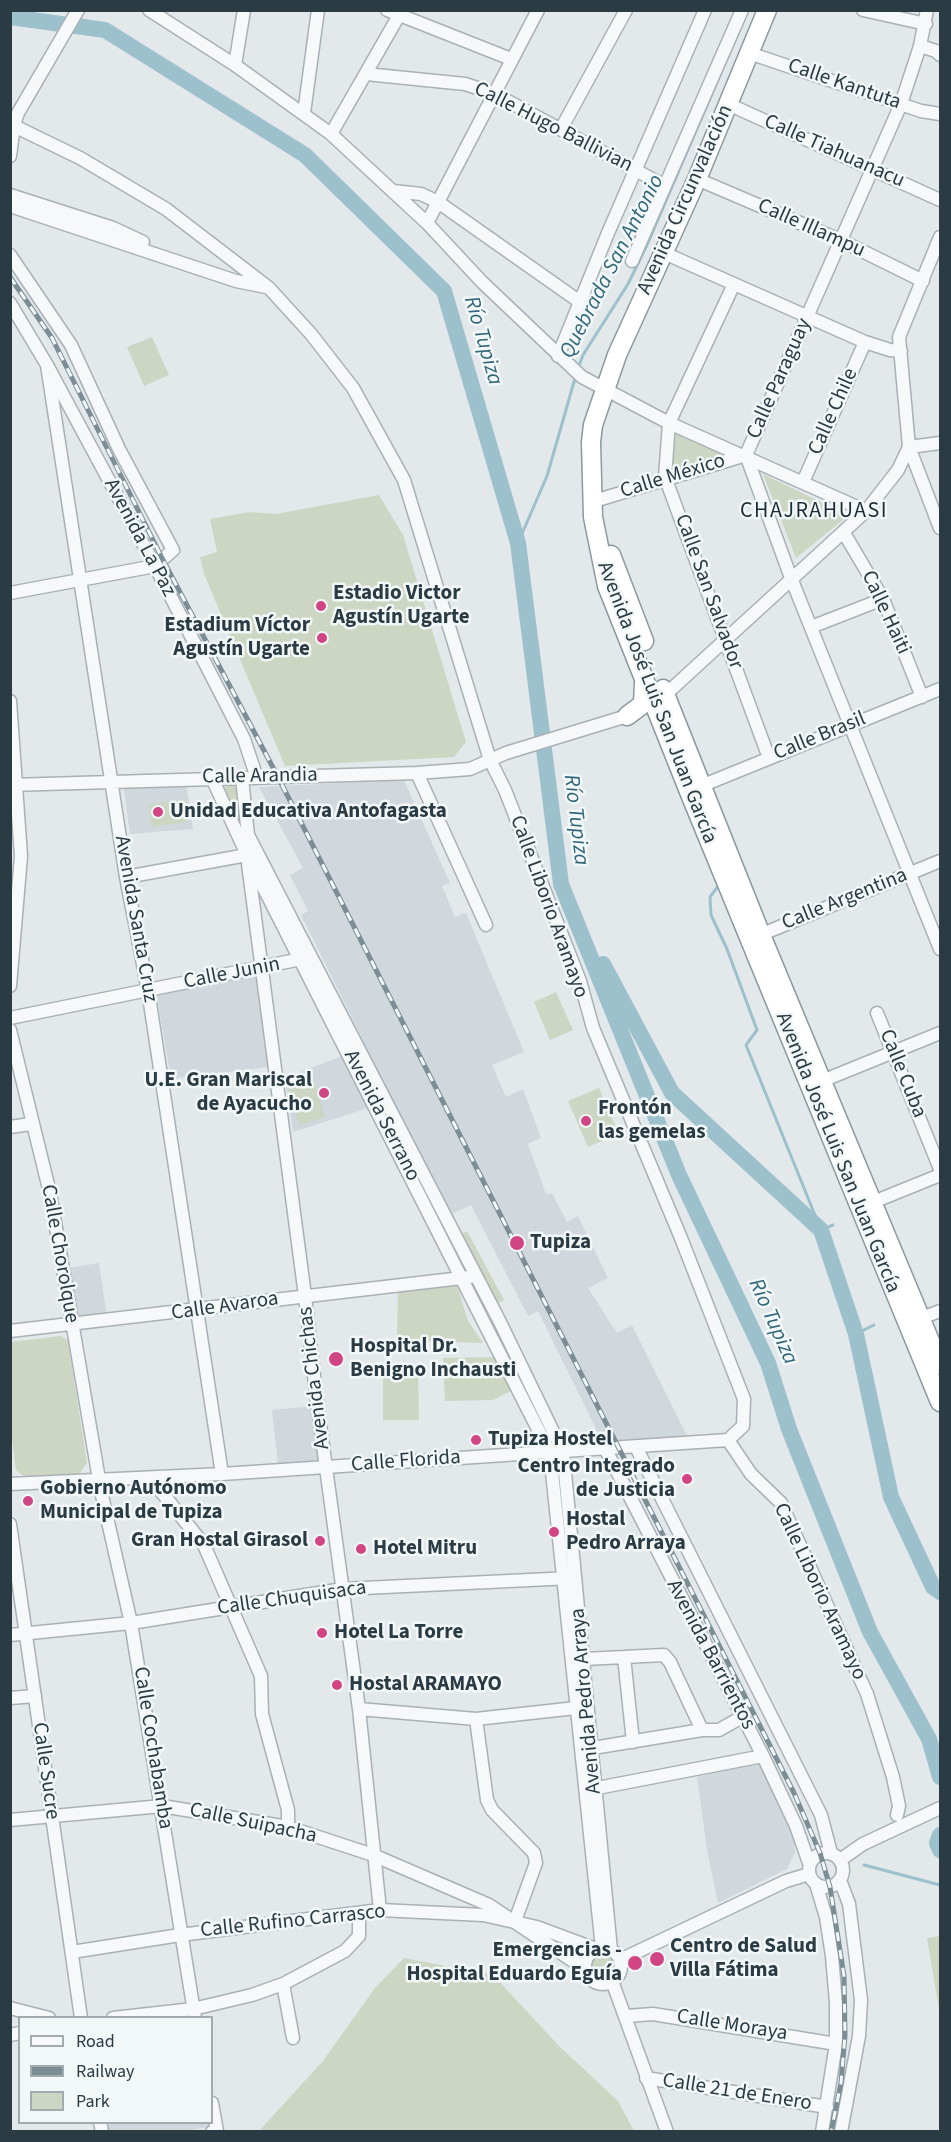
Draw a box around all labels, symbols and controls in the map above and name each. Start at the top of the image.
street label: Calle Kantuta [784,54,904,116]
street label: Calle Hugo Ballivian [469,77,637,179]
street label: Avenida Circunvalación [633,101,739,299]
street label: Calle Tiahuanacu [760,110,908,194]
water label: Quebrada San Antonio [555,171,671,363]
street label: Calle Illampu [753,194,869,264]
water label: Río Tupiza [457,294,507,388]
street label: Calle Paraguay [742,315,818,443]
street label: Calle Chile [804,365,864,459]
street label: Calle México [617,449,729,505]
street label: Avenida La Paz [97,475,181,601]
district label: CHAJRAHUASI [740,499,888,525]
street label: Calle San Salvador [668,511,748,673]
street label: Avenida José Luis San Juan García [590,558,722,848]
street label: Calle Haiti [855,567,915,659]
place label: Estadio Victor Agustín Ugarte [333,581,470,631]
marker: Estadio Victor Agustín Ugarte [314,599,328,613]
place label: Estadium Víctor Agustín Ugarte [164,613,310,663]
marker: Estadium Víctor Agustín Ugarte [315,631,329,645]
street label: Calle Brasil [770,707,870,767]
street label: Calle Arandia [202,763,318,791]
water label: Río Tupiza [556,773,594,867]
place label: Unidad Educativa Antofagasta [170,799,447,825]
marker: Unidad Educativa Antofagasta [151,805,165,819]
street label: Calle Liborio Aramayo [503,812,593,1002]
street label: Avenida Santa Cruz [108,834,162,1004]
street label: Calle Argentina [779,863,911,937]
street label: Calle Junin [182,952,282,996]
street label: Avenida José Luis San Juan García [769,1009,905,1297]
street label: Calle Cuba [873,1026,931,1122]
street label: Avenida Serrano [337,1046,425,1186]
place label: U.E. Gran Mariscal de Ayacucho [145,1068,312,1118]
marker: U.E. Gran Mariscal de Ayacucho [317,1086,331,1100]
place label: Frontón las gemelas [598,1096,706,1146]
marker: Frontón las gemelas [579,1114,593,1128]
street label: Calle Chorolque [34,1183,84,1325]
place label: Tupiza [530,1230,591,1256]
marker: Tupiza [508,1234,526,1252]
water label: Río Tupiza [741,1275,803,1369]
street label: Calle Avaroa [170,1287,280,1327]
street label: Avenida Chichas [294,1305,336,1451]
place label: Hospital Dr. Benigno Inchausti [350,1334,516,1384]
marker: Hospital Dr. Benigno Inchausti [327,1350,345,1368]
place label: Tupiza Hostel [488,1427,612,1453]
marker: Tupiza Hostel [469,1433,483,1447]
street label: Calle Florida [350,1446,462,1478]
place label: Centro Integrado de Justicia [517,1454,675,1504]
marker: Centro Integrado de Justicia [680,1472,694,1486]
place label: Gobierno Autónomo Municipal de Tupiza [40,1476,227,1526]
marker: Gobierno Autónomo Municipal de Tupiza [21,1494,35,1508]
street label: Calle Liborio Aramayo [767,1500,871,1684]
place label: Hostal Pedro Arraya [566,1507,686,1557]
marker: Hostal Pedro Arraya [547,1525,561,1539]
place label: Gran Hostal Girasol [131,1528,308,1554]
marker: Gran Hostal Girasol [313,1534,327,1548]
place label: Hotel Mitru [373,1536,477,1562]
marker: Hotel Mitru [354,1542,368,1556]
street label: Calle Chuquisaca [216,1576,368,1622]
street label: Avenida Barrientos [660,1576,760,1734]
street label: Avenida Pedro Arraya [566,1607,608,1795]
place label: Hotel La Torre [334,1620,463,1646]
marker: Hotel La Torre [315,1626,329,1640]
street label: Calle Cochabamba [127,1665,177,1831]
place label: Hostal ARAMAYO [349,1672,502,1698]
marker: Hostal ARAMAYO [330,1678,344,1692]
street label: Calle Sucre [26,1721,64,1821]
street label: Calle Suipacha [187,1798,319,1850]
street label: Calle Rufino Carrasco [199,1900,387,1944]
place label: Centro de Salud Villa Fátima [670,1934,817,1984]
place label: Emergencias - Hospital Eduardo Eguía [406,1938,622,1988]
marker: Centro de Salud Villa Fátima [648,1950,666,1968]
marker: Emergencias - Hospital Eduardo Eguía [626,1954,644,1972]
street label: Calle Moraya [675,2005,789,2047]
legend [18,2016,213,2124]
text: Road [76,2029,115,2054]
text: Railway [76,2059,135,2084]
street label: Calle 21 de Enero [661,2069,813,2117]
text: Park [76,2089,110,2114]

